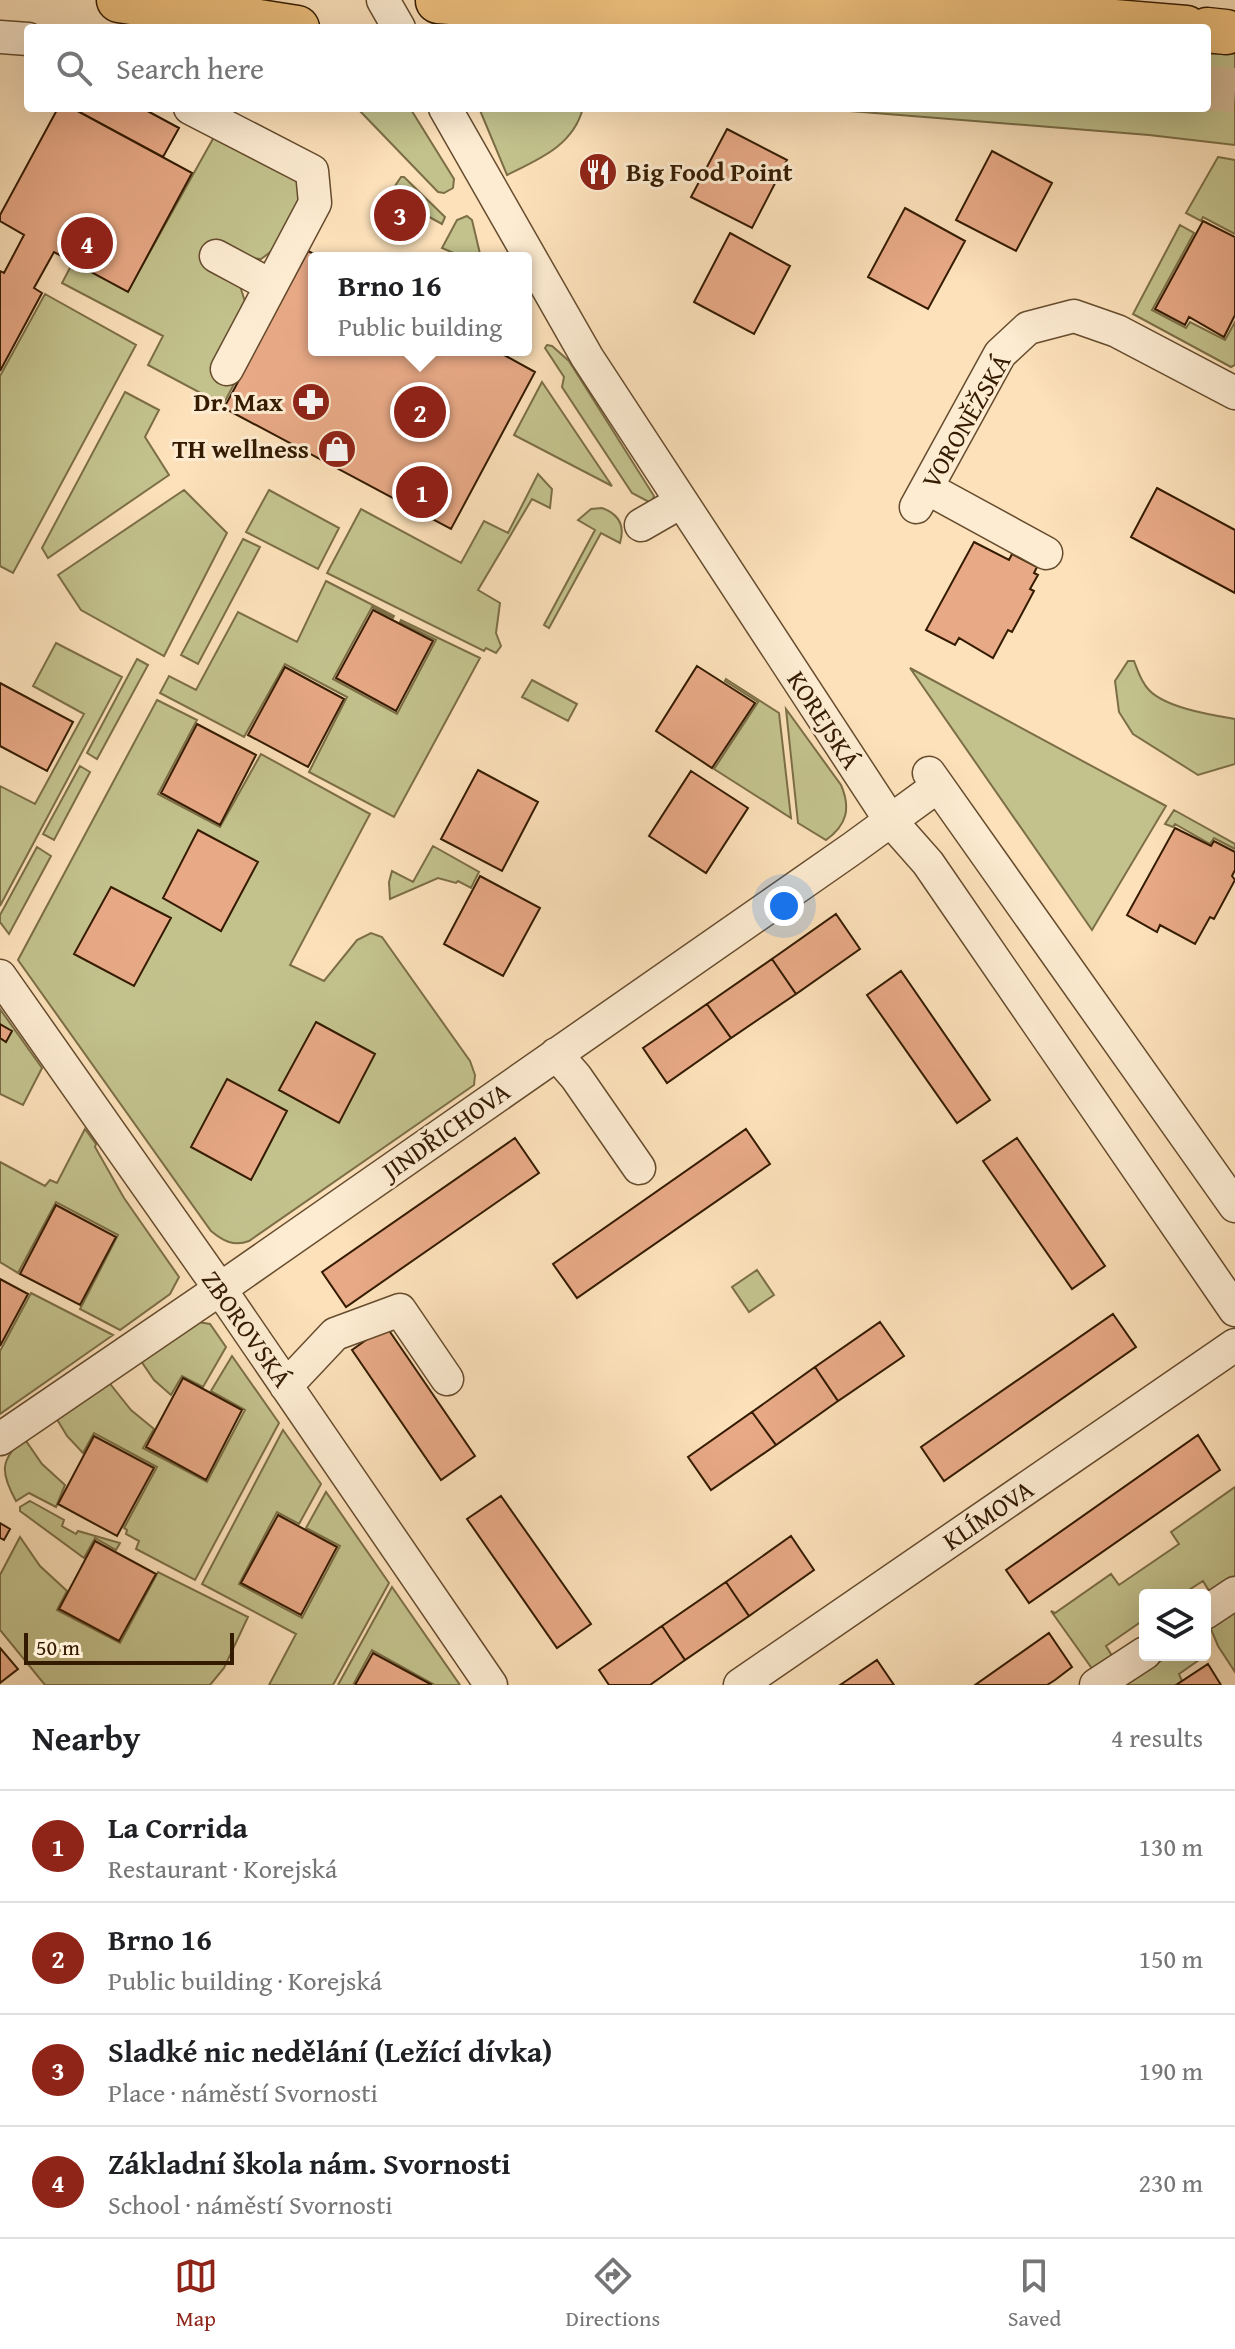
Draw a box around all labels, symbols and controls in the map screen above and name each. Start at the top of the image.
search box [24,24,1211,112]
icon: search [52,46,96,90]
text: Search here [116,46,264,90]
restaurant icon: Big Food Point [577,151,619,193]
place label: Big Food Point [626,152,793,191]
pin: 3 [374,185,426,245]
pin: 4 [61,213,113,273]
popup [308,252,532,356]
text: Brno 16 [338,263,442,307]
text: Public building [338,307,502,346]
street label: VORONĚŽSKÁ [911,346,1020,496]
pharmacy icon: Dr. Max [290,381,332,423]
place label: Dr. Max [194,382,283,421]
pin: 2 [394,382,446,442]
shop icon: TH wellness [316,428,358,470]
place label: TH wellness [172,429,309,468]
pin: 1 [396,462,448,522]
street label: KOREJSKÁ [778,663,871,777]
your location [764,886,804,926]
street label: JINDŘICHOVA [371,1072,518,1191]
street label: ZBOROVSKÁ [193,1262,302,1395]
street label: KLÍMOVA [934,1470,1041,1559]
map controls [1139,1589,1211,1661]
button: layers [1139,1589,1211,1661]
scale bar [24,1629,234,1665]
text: 50 m [36,1631,80,1663]
text: Nearby [32,1713,141,1762]
text: 4 results [1111,1718,1203,1757]
text: La Corrida [108,1805,248,1849]
text: 1 [51,1827,65,1866]
text: 130 m [1138,1827,1203,1866]
text: Restaurant · Korejská [108,1849,337,1888]
text: Brno 16 [108,1917,212,1961]
text: 2 [51,1939,65,1978]
text: 150 m [1138,1939,1203,1978]
text: Public building · Korejská [108,1961,382,2000]
text: Sladké nic nedělání (Ležící dívka) [108,2029,552,2073]
text: 3 [51,2051,65,2090]
text: 190 m [1138,2051,1203,2090]
text: Place · náměstí Svornosti [108,2073,378,2112]
text: Základní škola nám. Svornosti [108,2141,511,2185]
text: 4 [51,2163,65,2202]
text: 230 m [1138,2163,1203,2202]
text: School · náměstí Svornosti [108,2185,393,2224]
tab: Map [174,2254,218,2334]
tab: Directions [566,2254,660,2334]
tab: Saved [1008,2254,1061,2334]

